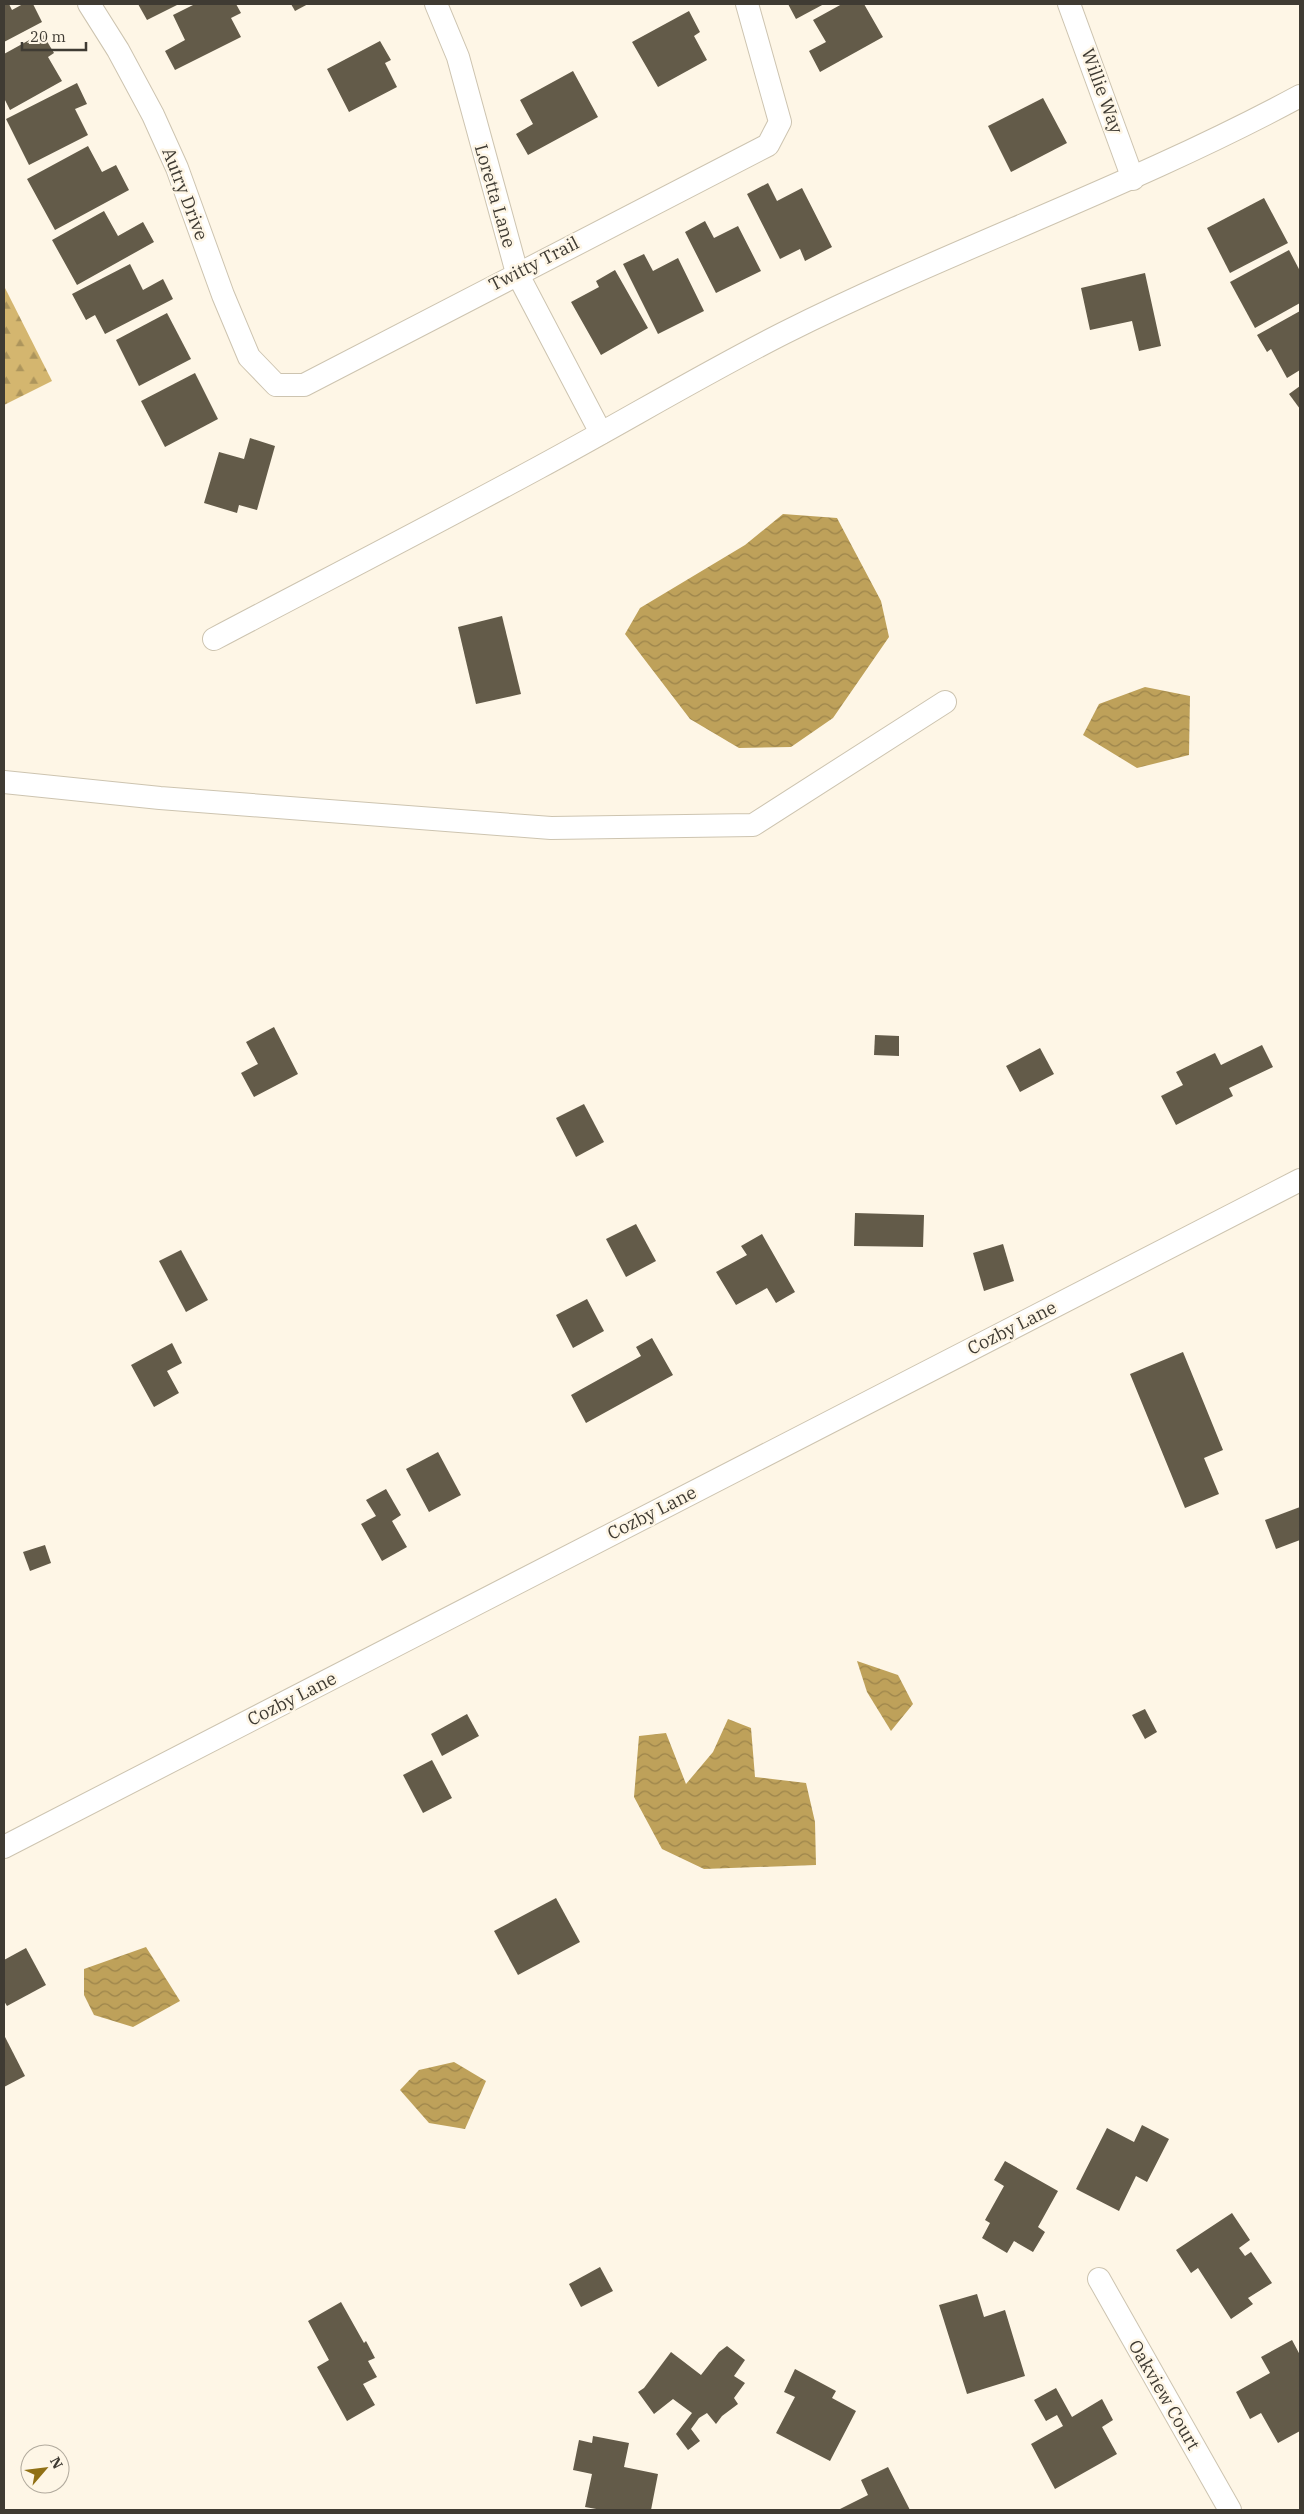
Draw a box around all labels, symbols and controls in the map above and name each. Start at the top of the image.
scale bar [22,20,86,52]
text: 20 m [30,27,66,46]
street label: Willie Way [1076,45,1129,137]
street label: Loretta Lane [470,141,521,250]
street label: Autry Drive [157,144,214,243]
street label: Twitty Trail [485,231,583,296]
street label: Cozby Lane [963,1295,1060,1360]
street label: Cozby Lane [603,1480,700,1545]
street label: Cozby Lane [243,1666,340,1731]
street label: Oakview Court [1124,2335,1205,2454]
north arrow [20,2444,70,2494]
text: N [46,2454,67,2472]

